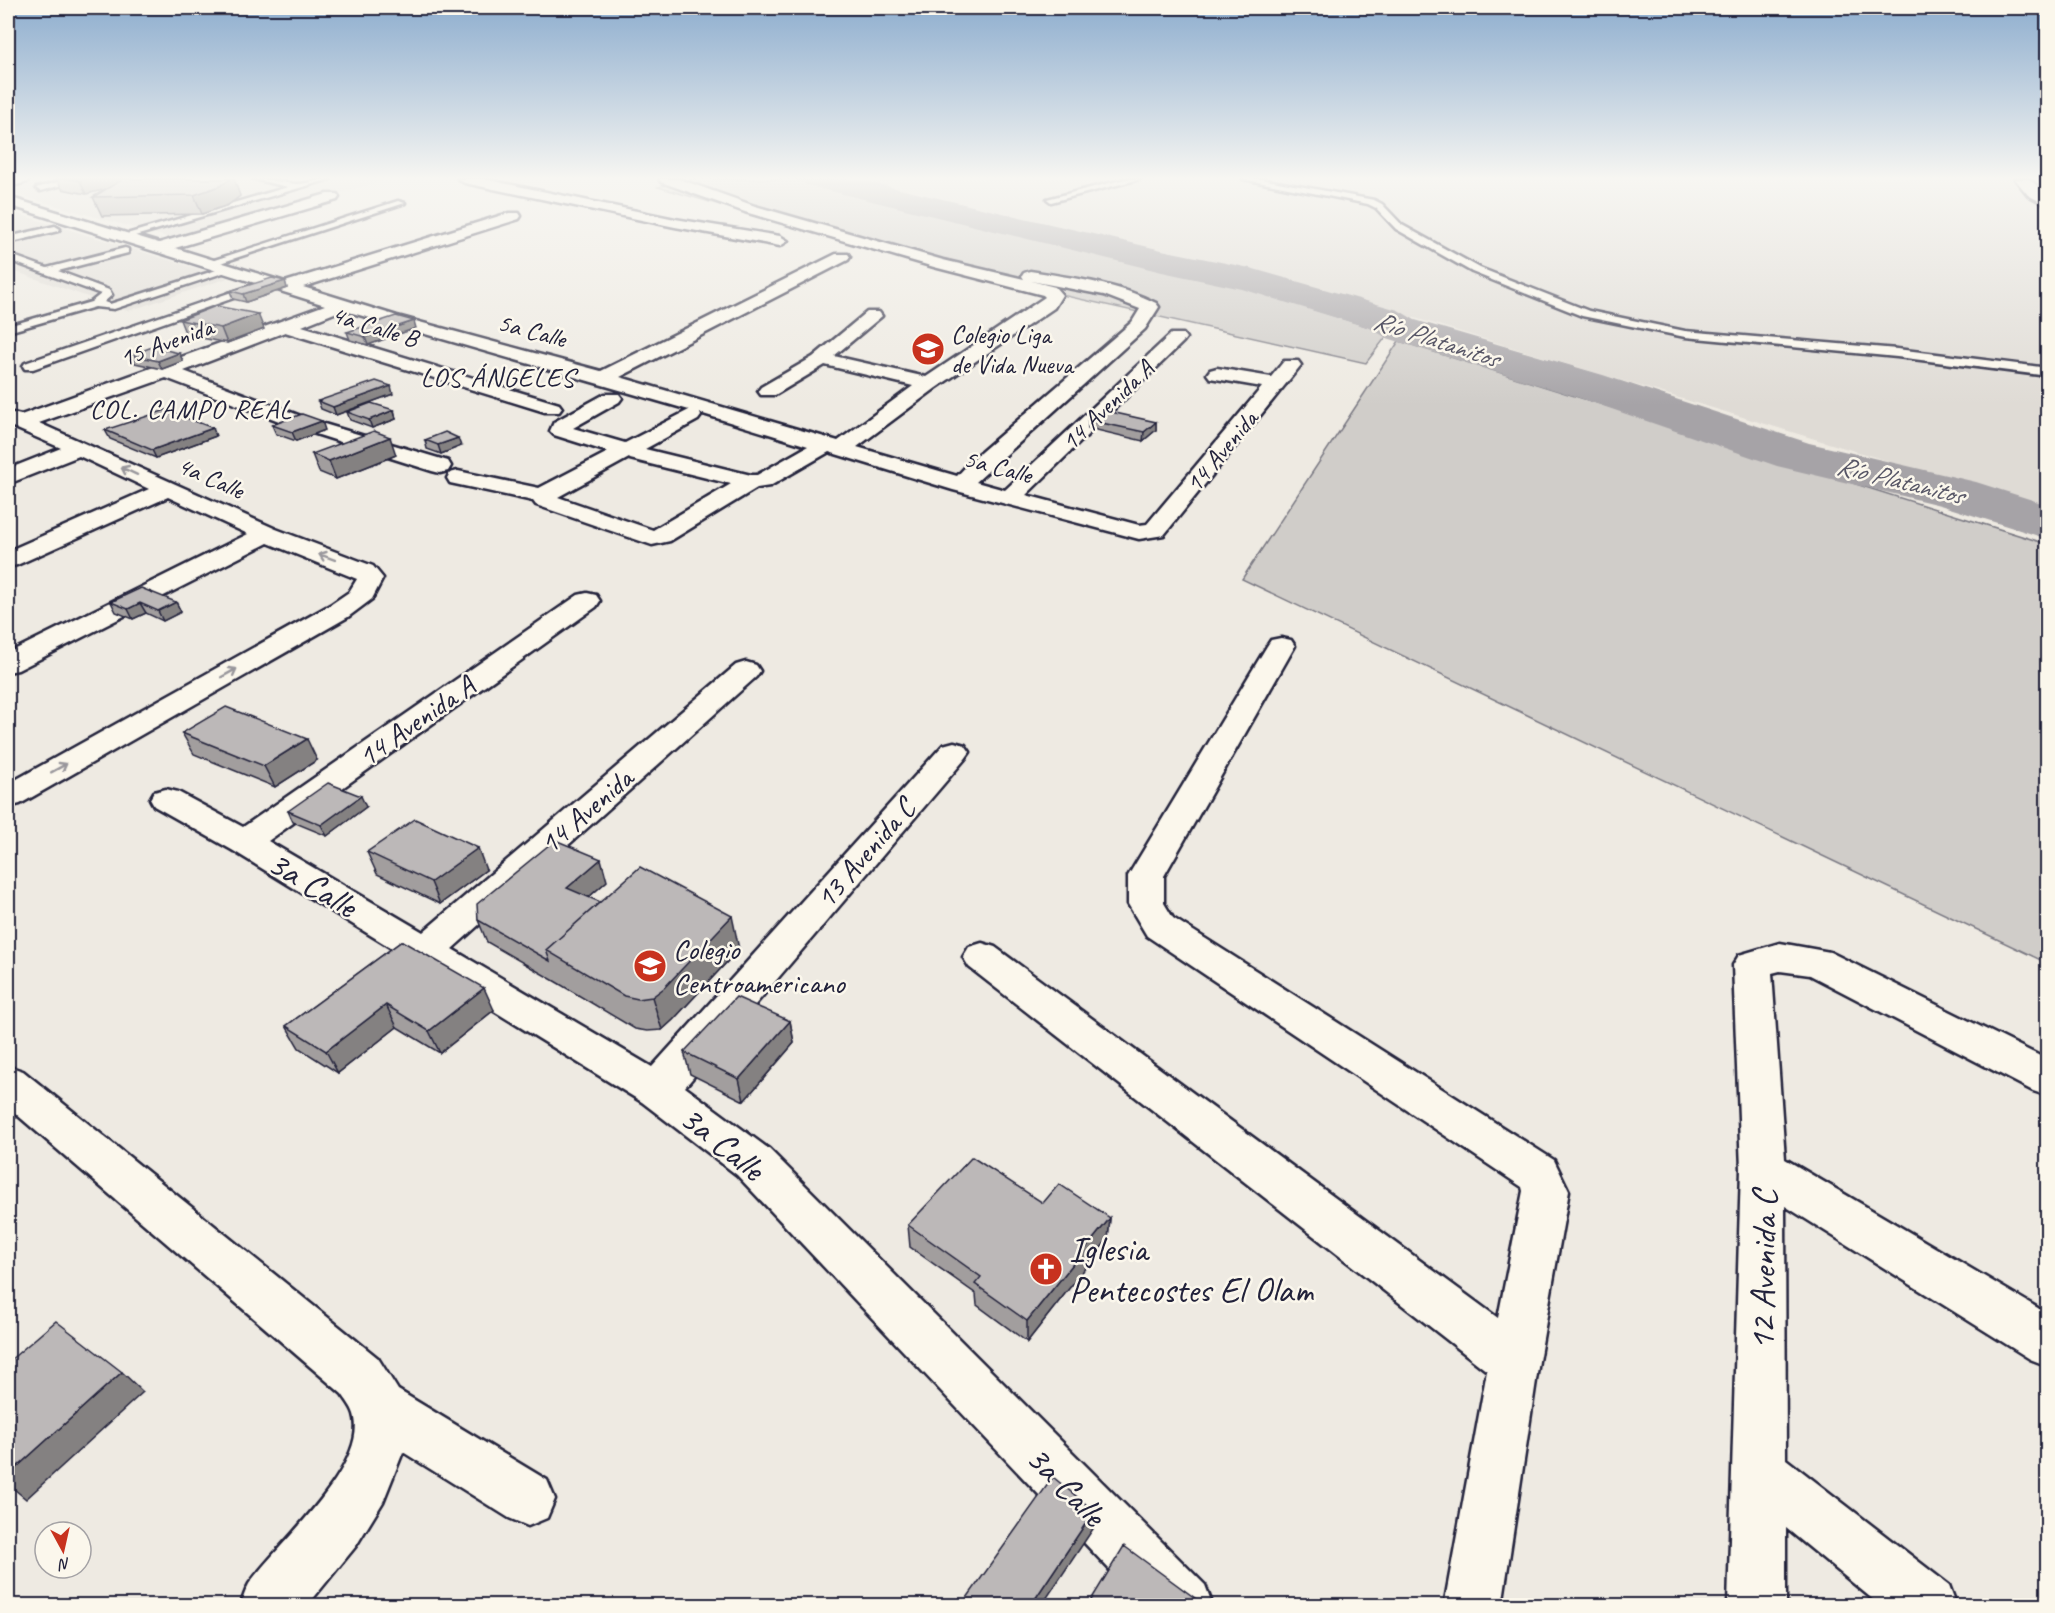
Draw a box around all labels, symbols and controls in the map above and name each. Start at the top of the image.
street label: 4a Calle B [328,298,424,356]
water label: Río Platanitos [1370,303,1507,377]
street label: 5a Calle [494,306,571,356]
street label: 15 Avenida [115,310,220,375]
place label: Colegio Liga de Vida Nueva [951,318,1075,381]
school or university icon: Colegio Liga de Vida Nueva [910,331,946,367]
street label: 14 Avenida A [1054,352,1162,458]
district label: LOS ÁNGELES [421,360,579,394]
district label: COL. CAMPO REAL [90,392,292,426]
street label: 14 Avenida [1178,402,1267,499]
street label: 5a Calle [960,442,1037,492]
street label: 4a Calle [172,448,251,507]
water label: Río Platanitos [1833,448,1971,513]
one-way arrow [120,465,138,477]
one-way arrow [318,551,337,562]
street label: 14 Avenida A [350,666,484,775]
one-way arrow [220,667,237,679]
street label: 14 Avenida [531,758,643,862]
one-way arrow [49,762,67,773]
street label: 13 Avenida C [807,788,925,916]
street label: 3a Calle [260,839,367,929]
place label: Colegio Centroamericano [673,930,846,1002]
school or university icon: Colegio Centroamericano [632,948,668,984]
street label: 3a Calle [671,1095,776,1192]
street label: 12 Avenida C [1739,1186,1787,1350]
place label: Iglesia Pentecostes El Olam [1069,1226,1314,1313]
church icon: Iglesia Pentecostes El Olam [1028,1251,1064,1287]
street label: 3a Calle [1016,1435,1118,1538]
north arrow [33,1520,93,1580]
text: N [56,1553,71,1575]

